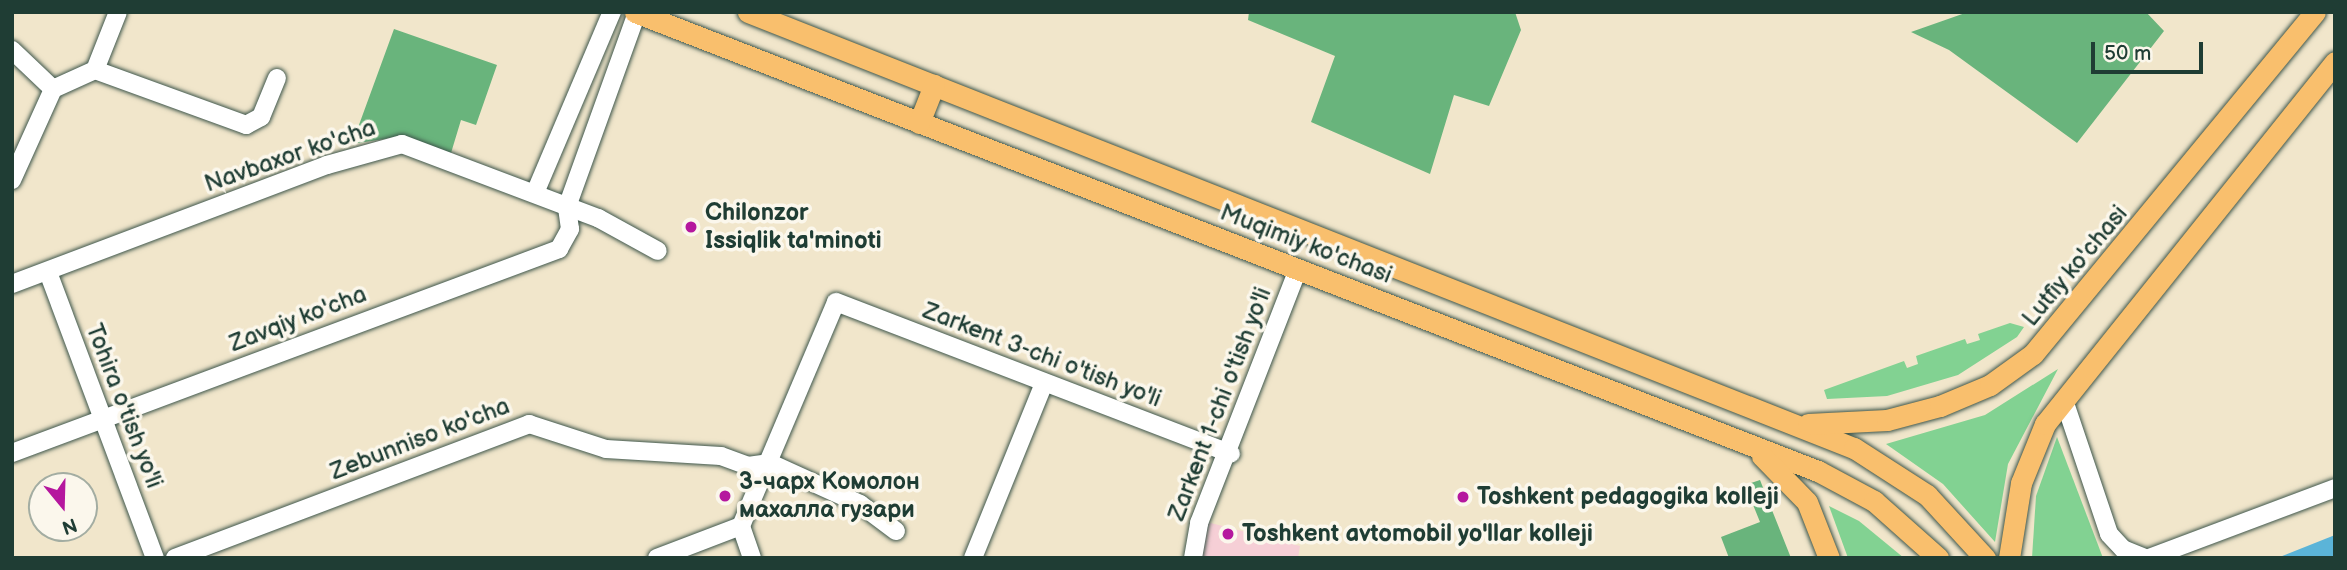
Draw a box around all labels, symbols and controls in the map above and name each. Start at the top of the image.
scale bar [2095,28,2207,72]
text: 50 m [2104,41,2151,66]
street label: Navbaxor ko'cha [201,113,379,199]
street label: Muqimiy ko'chasi [1215,198,1397,290]
place label: Chilonzor Issiqlik ta'minoti [705,199,882,255]
street label: Lutfiy ko'chasi [2016,199,2134,333]
marker: Chilonzor Issiqlik ta'minoti [683,219,699,235]
street label: Zavqiy ko'cha [225,279,371,359]
street label: Zarkent 1-chi o'tish yo'li [1162,283,1278,525]
street label: Zarkent 3-chi o'tish yo'li [918,296,1166,414]
street label: Tohira o'tish yo'li [79,319,169,493]
street label: Zebunniso ko'cha [326,392,514,486]
place label: 3-чарх Комолон махалла гузари [739,468,920,524]
north arrow [28,472,98,542]
place label: Toshkent pedagogika kolleji [1477,483,1779,511]
marker: 3-чарх Комолон махалла гузари [717,488,733,504]
marker: Toshkent pedagogika kolleji [1455,489,1471,505]
text: N [59,512,80,539]
place label: Toshkent avtomobil yo'llar kolleji [1242,520,1593,548]
marker: Toshkent avtomobil yo'llar kolleji [1220,526,1236,542]

